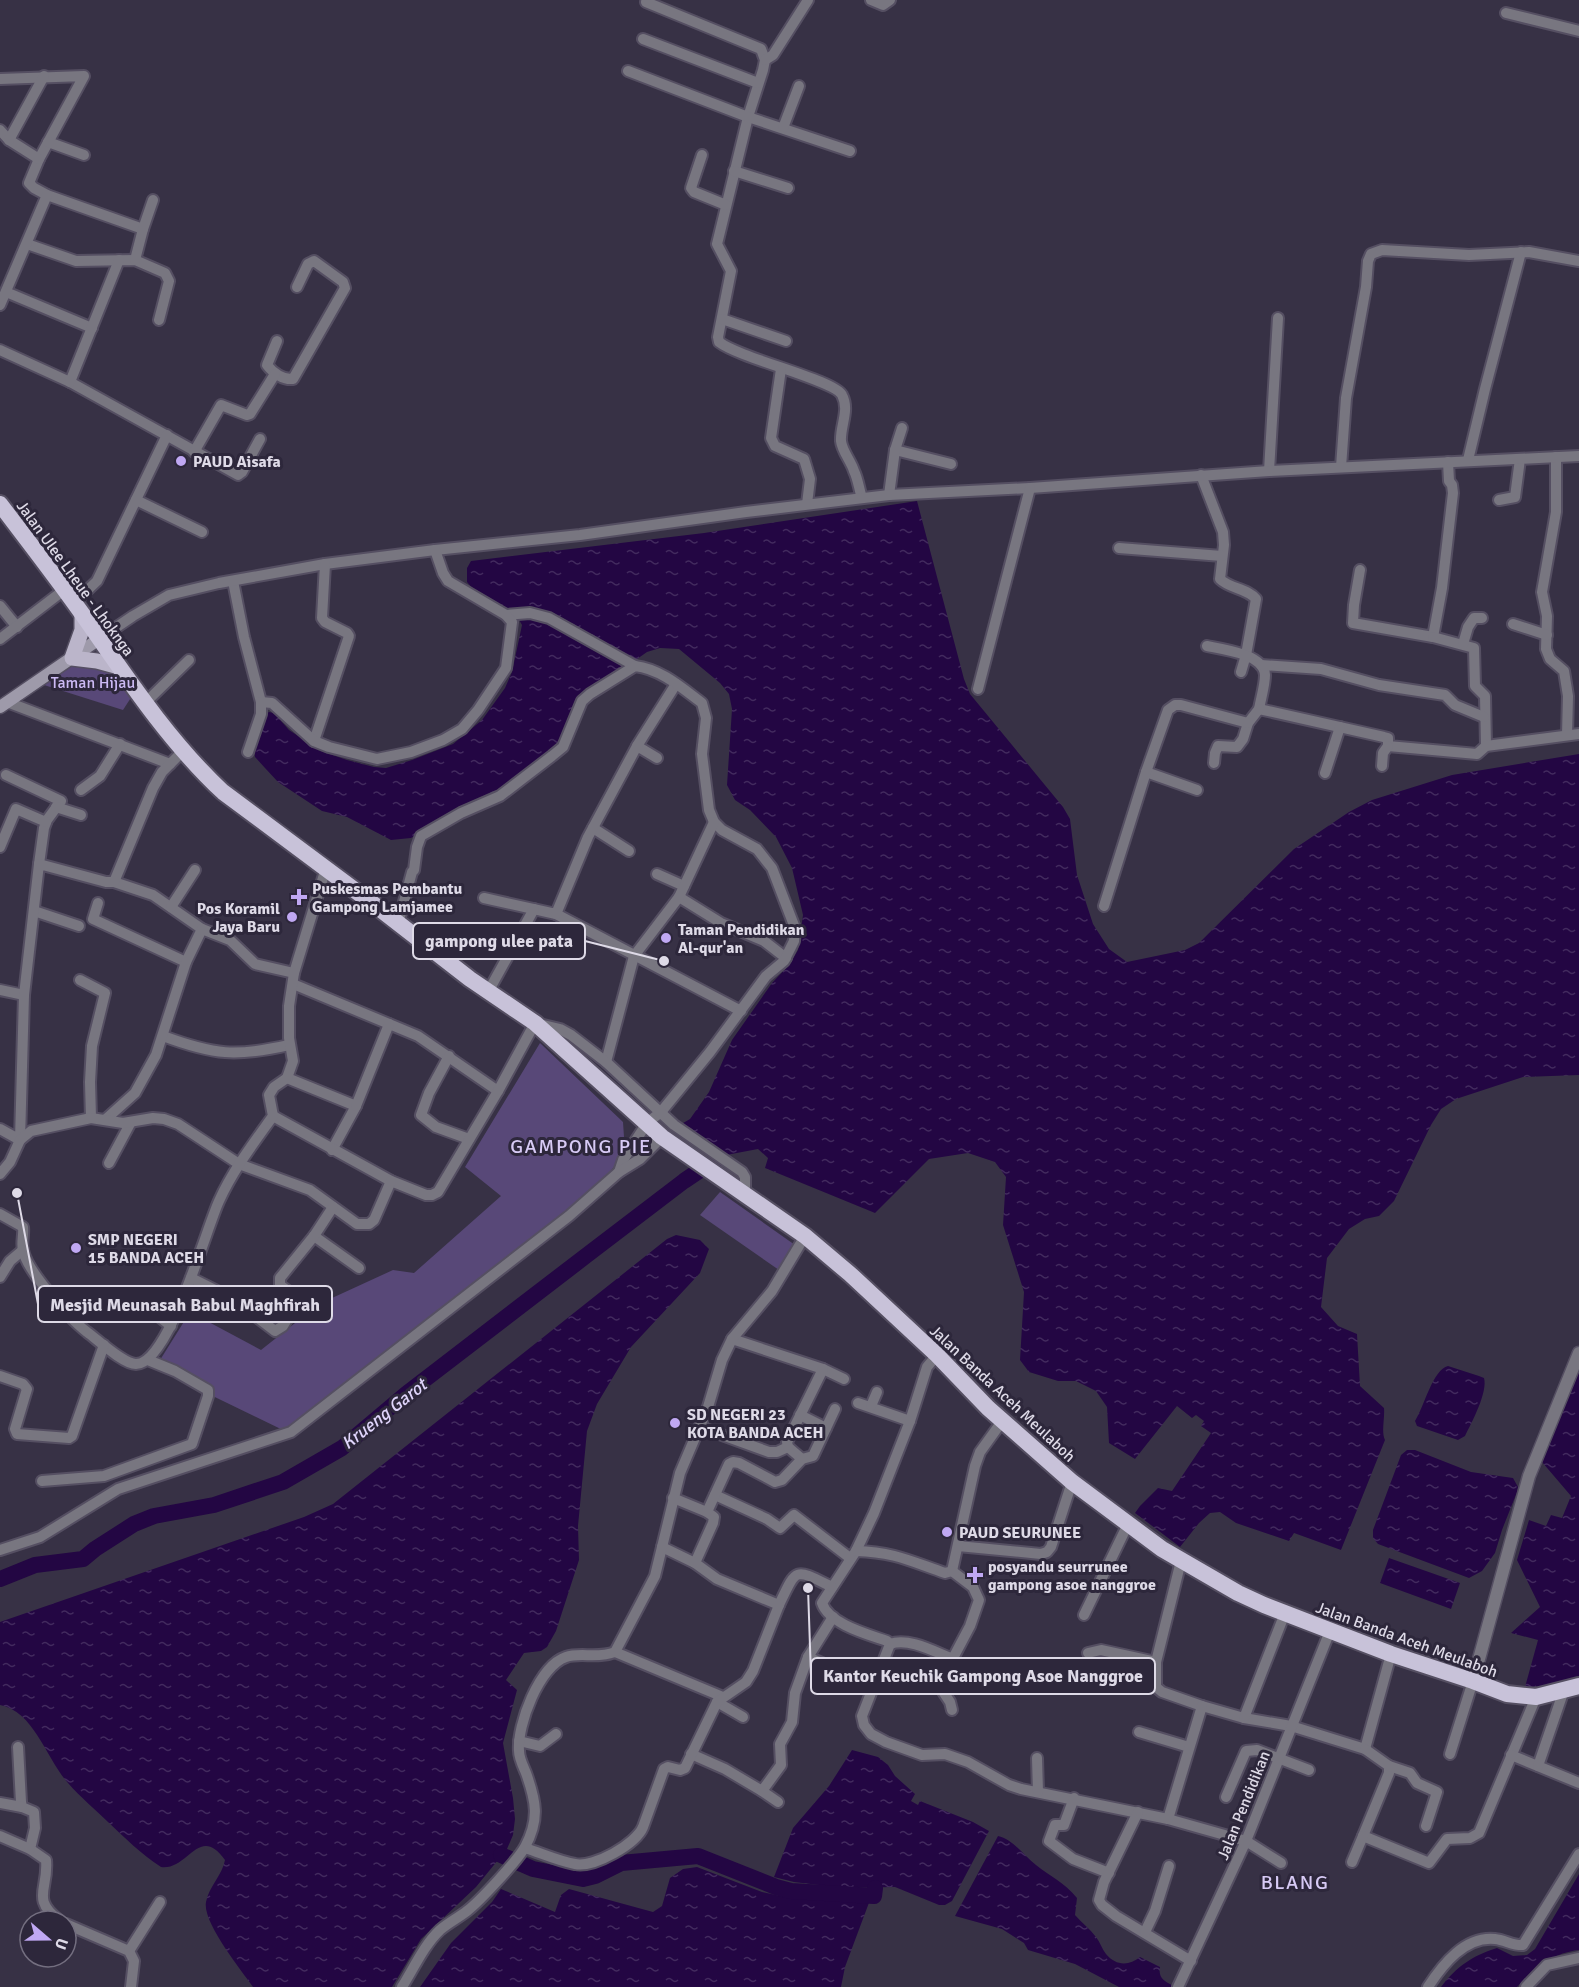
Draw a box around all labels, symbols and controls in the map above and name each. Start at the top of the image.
place label: PAUD Aisafa [193,452,281,472]
marker: PAUD Aisafa [174,454,188,468]
street label: Jalan Ulee Lheue - Lhoknga [12,497,138,660]
park label: Taman Hijau [51,673,135,693]
place label: Puskesmas Pembantu Gampong Lamjamee [312,879,462,917]
marker: Puskesmas Pembantu Gampong Lamjamee [290,888,308,906]
place label: Pos Koramil Jaya Baru [197,899,280,937]
marker: Pos Koramil Jaya Baru [285,910,299,924]
place label: Taman Pendidikan Al-qur'an [678,920,805,958]
callout: gampong ulee pata [413,923,585,959]
text: gampong ulee pata [425,930,573,952]
marker: Taman Pendidikan Al-qur'an [659,931,673,945]
district label: GAMPONG PIE [510,1134,652,1159]
place label: SMP NEGERI 15 BANDA ACEH [88,1230,204,1268]
marker: SMP NEGERI 15 BANDA ACEH [69,1241,83,1255]
callout: Mesjid Meunasah Babul Maghfirah [38,1286,332,1322]
text: Mesjid Meunasah Babul Maghfirah [50,1294,320,1316]
street label: Jalan Banda Aceh Meulaboh [925,1321,1079,1466]
water label: Krueng Garot [337,1372,433,1454]
place label: SD NEGERI 23 KOTA BANDA ACEH [687,1405,823,1443]
marker: SD NEGERI 23 KOTA BANDA ACEH [668,1416,682,1430]
place label: PAUD SEURUNEE [959,1523,1081,1543]
marker: PAUD SEURUNEE [940,1525,954,1539]
place label: posyandu seurrunee gampong asoe nanggroe [988,1557,1156,1595]
marker: posyandu seurrunee gampong asoe nanggroe [966,1566,984,1584]
street label: Jalan Banda Aceh Meulaboh [1313,1598,1500,1682]
callout: Kantor Keuchik Gampong Asoe Nanggroe [811,1658,1155,1694]
text: Kantor Keuchik Gampong Asoe Nanggroe [823,1665,1143,1687]
street label: Jalan Pendidikan [1213,1748,1275,1863]
district label: BLANG [1261,1870,1329,1895]
north arrow [18,1909,78,1969]
text: U [50,1935,72,1952]

